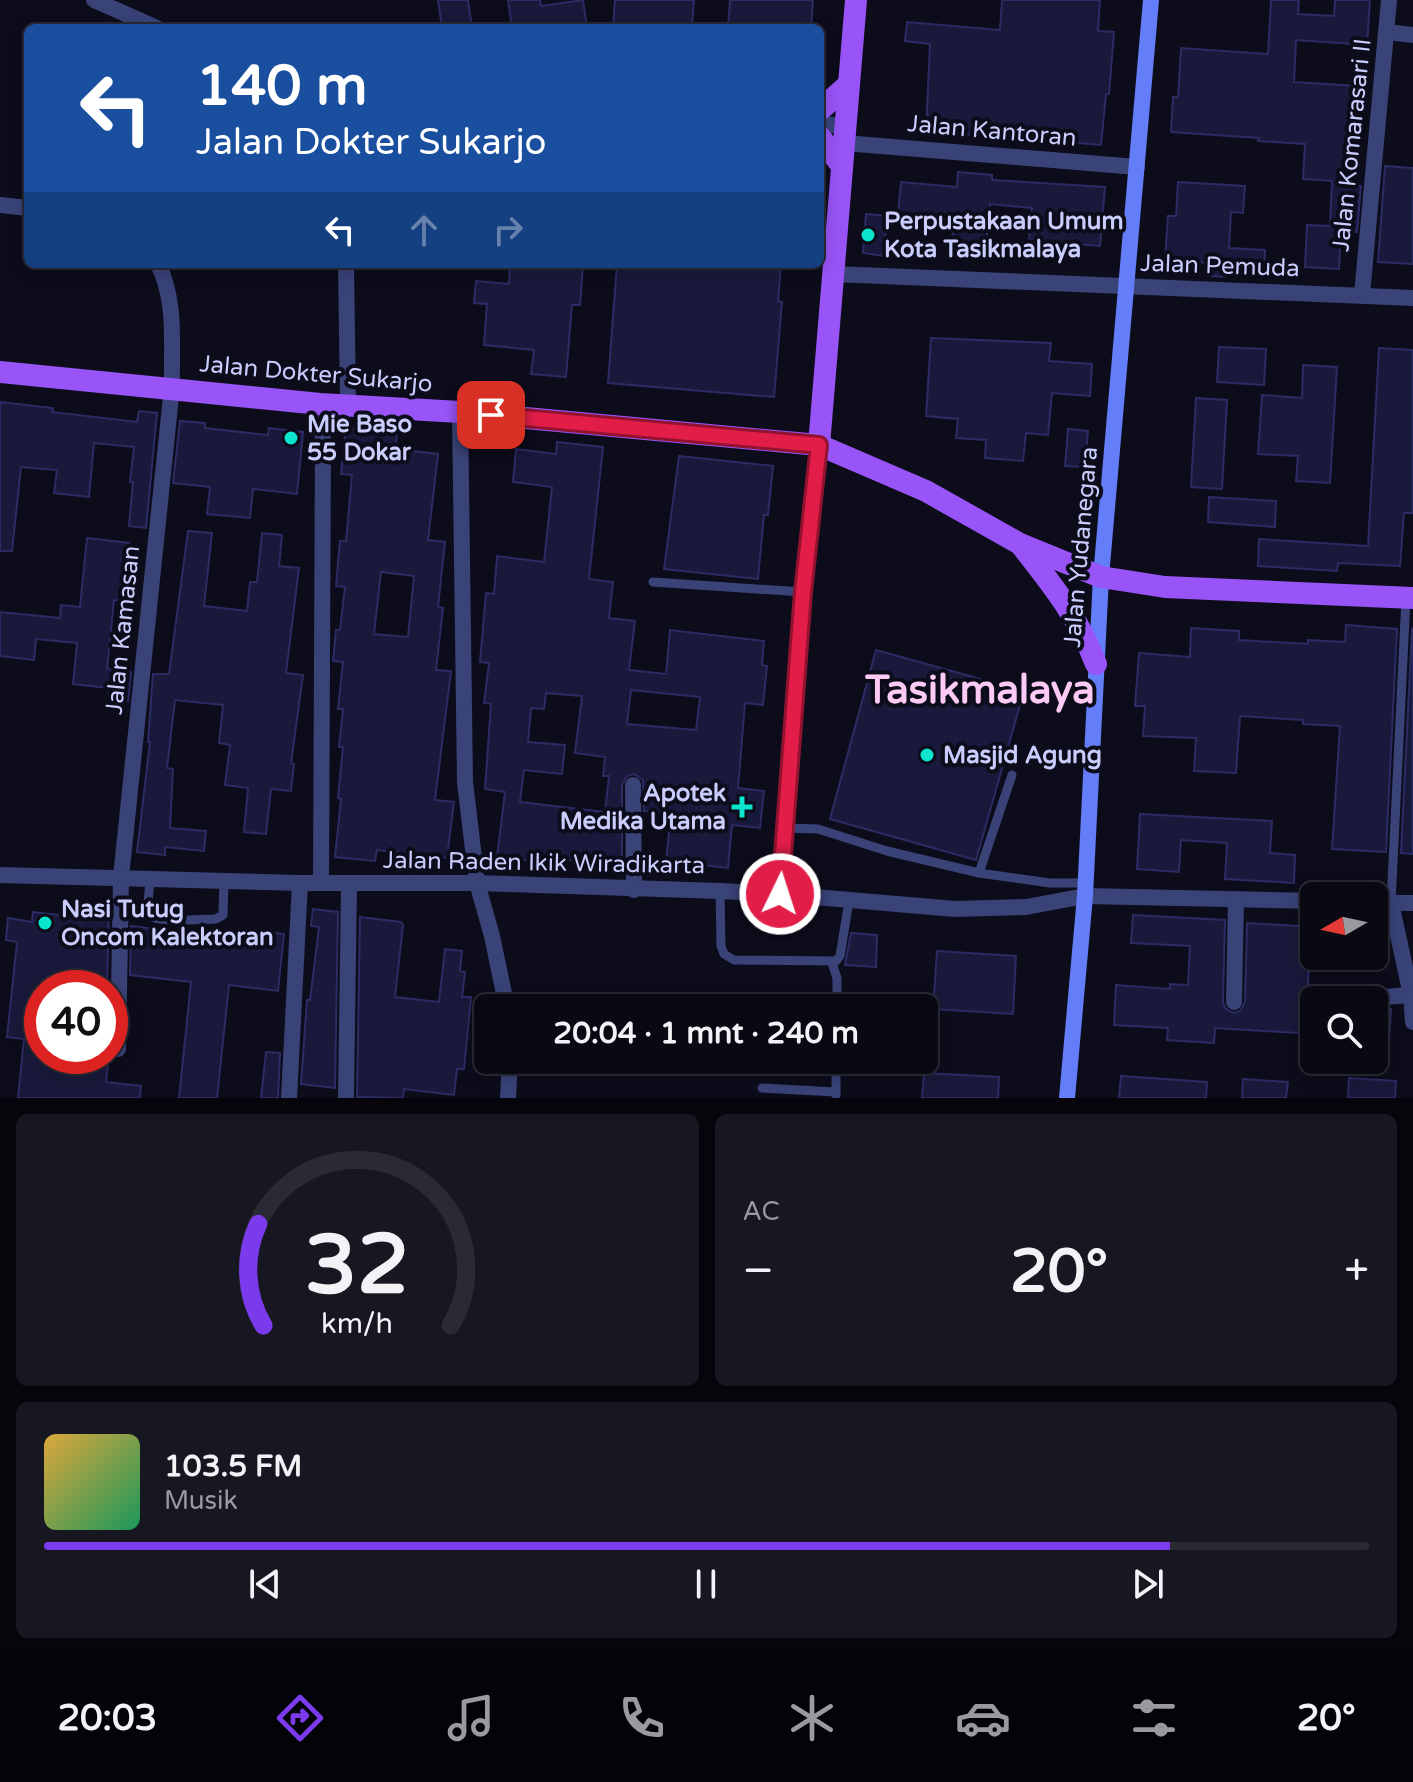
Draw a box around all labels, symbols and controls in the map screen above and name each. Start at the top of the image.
street label: Jalan Komarasari II [1326,37,1378,253]
text: 140 m [196,53,367,120]
icon: left [64,56,168,160]
street label: Jalan Kantoran [906,109,1078,153]
text: Jalan Dokter Sukarjo [196,121,546,164]
place label: Perpustakaan Umum Kota Tasikmalaya [884,207,1123,264]
icon: left [318,208,362,252]
icon: ahead [402,208,446,252]
icon: right [486,208,530,252]
marker: Perpustakaan Umum Kota Tasikmalaya [859,226,877,244]
street label: Jalan Pemuda [1140,249,1300,283]
street label: Jalan Dokter Sukarjo [198,349,434,399]
pin [457,381,525,449]
icon: arrive [469,393,513,437]
place label: Mie Baso 55 Dokar [307,410,412,467]
marker: Mie Baso 55 Dokar [282,429,300,447]
street label: Jalan Yudanegara [1058,445,1104,649]
street label: Jalan Kamasan [100,544,146,716]
district label: Tasikmalaya [864,666,1095,714]
place label: Masjid Agung [943,741,1102,770]
marker: Masjid Agung [918,746,936,764]
place label: Apotek Medika Utama [560,779,726,836]
marker: Apotek Medika Utama [733,798,751,816]
street label: Jalan Raden Ikik Wiradikarta [383,846,705,880]
position arrow [738,852,822,936]
north arrow [1300,882,1388,970]
map controls [1300,882,1388,1074]
place label: Nasi Tutug Oncom Kalektoran [61,895,274,952]
marker: Nasi Tutug Oncom Kalektoran [36,914,54,932]
speed limit sign: 40 [24,970,128,1074]
button: search [1300,986,1388,1074]
text: 20:04 · 1 mnt · 240 m [553,1015,859,1052]
text: AC [743,1196,780,1227]
text: 32 [305,1216,409,1316]
text: 20° [1010,1236,1108,1308]
text: − [743,1245,774,1298]
text: + [1344,1245,1369,1298]
text: km/h [321,1307,393,1341]
text: 103.5 FM [164,1448,302,1485]
text: Musik [164,1485,238,1516]
icon: previous [243,1562,287,1606]
icon: pause [684,1562,728,1606]
icon: next [1126,1562,1170,1606]
icon: directions [272,1690,328,1746]
icon: music [443,1690,499,1746]
icon: phone [614,1690,670,1746]
icon: climate [784,1690,840,1746]
icon: car [955,1690,1011,1746]
icon: filters [1126,1690,1182,1746]
text: 20:03 [57,1697,157,1740]
text: 20° [1297,1697,1356,1740]

